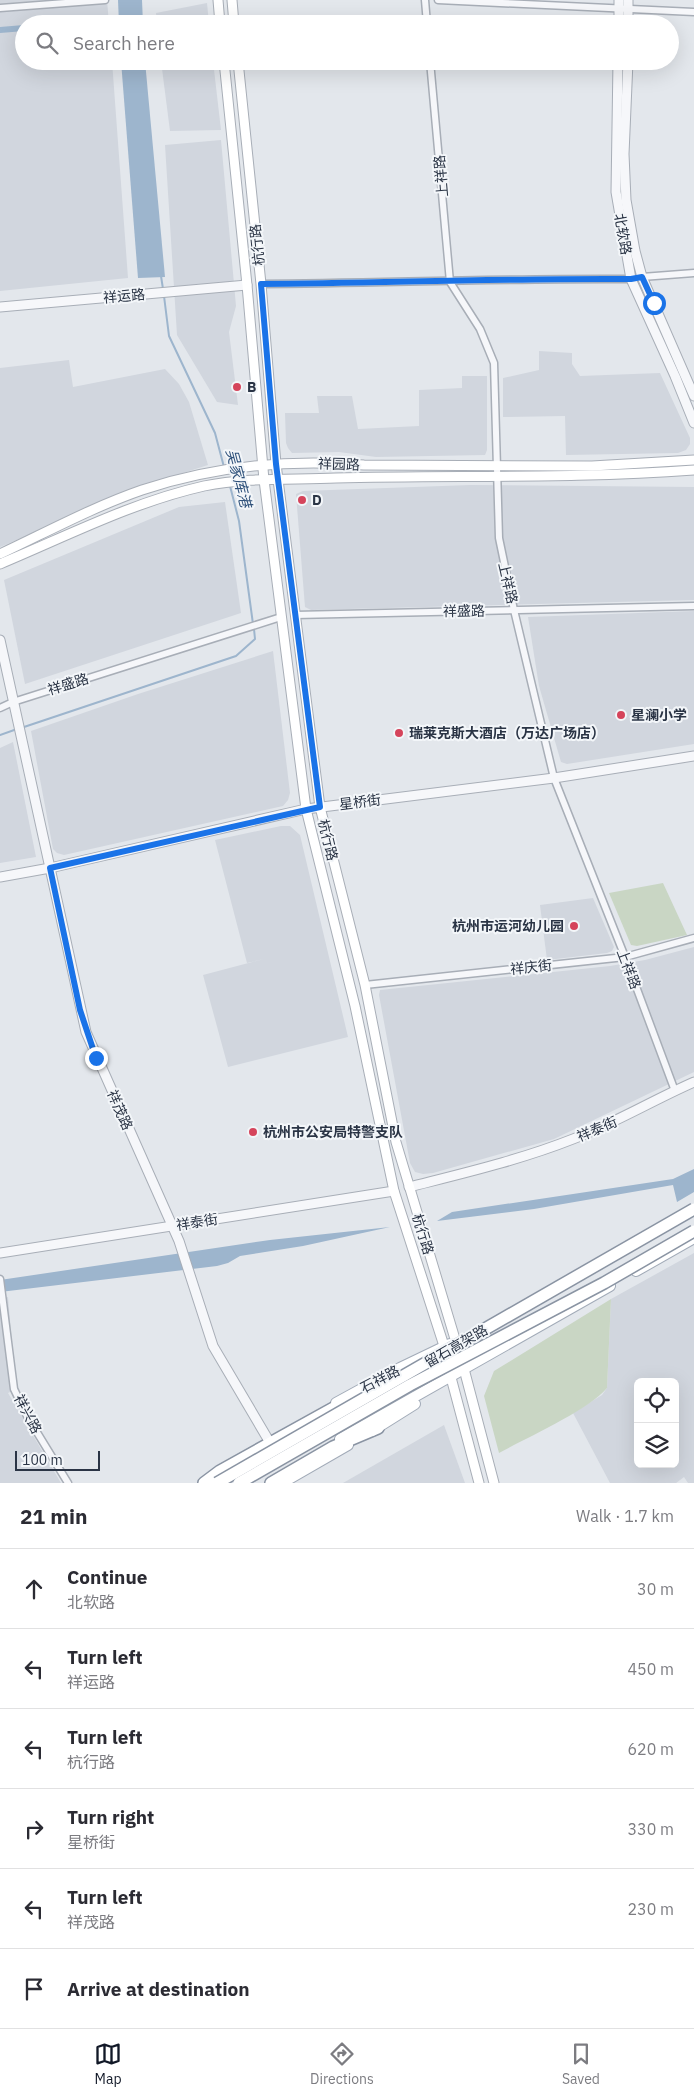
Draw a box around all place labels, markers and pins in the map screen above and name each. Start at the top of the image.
place label: B [247,378,256,396]
marker: B [231,381,243,393]
place label: D [312,491,322,509]
marker: D [296,494,308,506]
place label: 星澜小学 [631,706,687,724]
marker: 星澜小学 [615,709,627,721]
place label: 瑞莱克斯大酒店（万达广场店） [409,724,605,742]
marker: 瑞莱克斯大酒店（万达广场店） [393,727,405,739]
place label: 杭州市运河幼儿园 [452,917,564,935]
marker: 杭州市运河幼儿园 [568,920,580,932]
place label: 杭州市公安局特警支队 [263,1123,403,1141]
marker: 杭州市公安局特警支队 [247,1126,259,1138]

